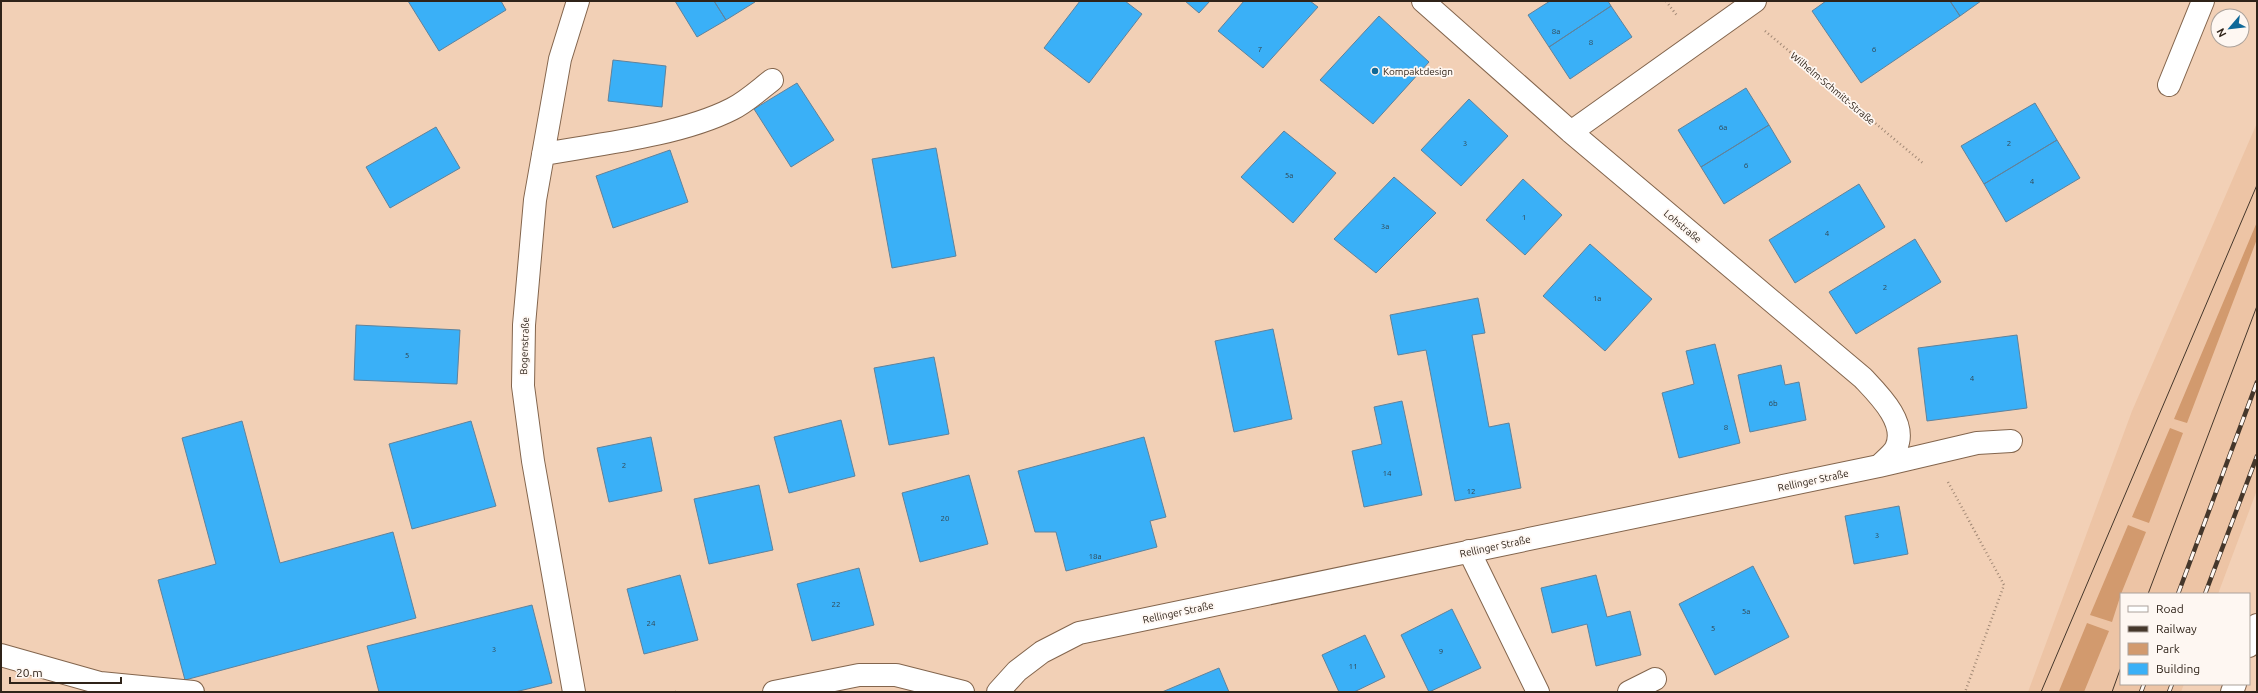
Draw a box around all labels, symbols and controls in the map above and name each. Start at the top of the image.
north arrow [2210,8,2250,48]
text: N [2214,26,2228,39]
house number: 8a [1552,27,1560,36]
house number: 8 [1589,38,1594,47]
house number: 7 [1258,45,1262,54]
house number: 6 [1872,45,1877,54]
street label: Wilhelm-Schmitt-Straße [1788,50,1877,127]
marker: Kompaktdesign [1370,66,1380,76]
place label: Kompaktdesign [1383,66,1453,77]
house number: 6a [1719,123,1727,132]
house number: 3 [1463,139,1467,148]
house number: 2 [2007,139,2011,148]
house number: 6 [1744,161,1749,170]
house number: 5a [1285,171,1293,180]
house number: 4 [2030,177,2035,186]
street label: Lohstraße [1662,208,1704,245]
house number: 1 [1522,213,1526,222]
house number: 3a [1381,222,1389,231]
house number: 4 [1825,229,1830,238]
house number: 2 [1883,283,1887,292]
house number: 1a [1593,294,1601,303]
street label: Bogenstraße [518,317,531,375]
house number: 5 [405,351,409,360]
house number: 4 [1970,374,1975,383]
house number: 6b [1768,399,1778,408]
house number: 8 [1724,423,1729,432]
house number: 2 [622,461,626,470]
street label: Rellinger Straße [1777,468,1850,493]
house number: 14 [1382,469,1392,478]
house number: 12 [1466,487,1476,496]
house number: 20 [940,514,950,523]
house number: 3 [1875,531,1879,540]
street label: Rellinger Straße [1459,534,1532,559]
house number: 18a [1088,552,1102,561]
legend [2120,593,2250,685]
house number: 22 [831,600,841,609]
street label: Rellinger Straße [1142,600,1215,625]
text: Road [2156,602,2184,615]
house number: 5a [1742,607,1750,616]
house number: 24 [646,619,656,628]
text: Railway [2156,622,2197,635]
house number: 5 [1711,624,1715,633]
text: Park [2156,642,2180,655]
house number: 3 [492,645,496,654]
house number: 9 [1439,647,1443,656]
scale bar [10,659,121,685]
house number: 11 [1348,662,1358,671]
text: Building [2156,662,2200,675]
text: 20 m [16,666,43,679]

